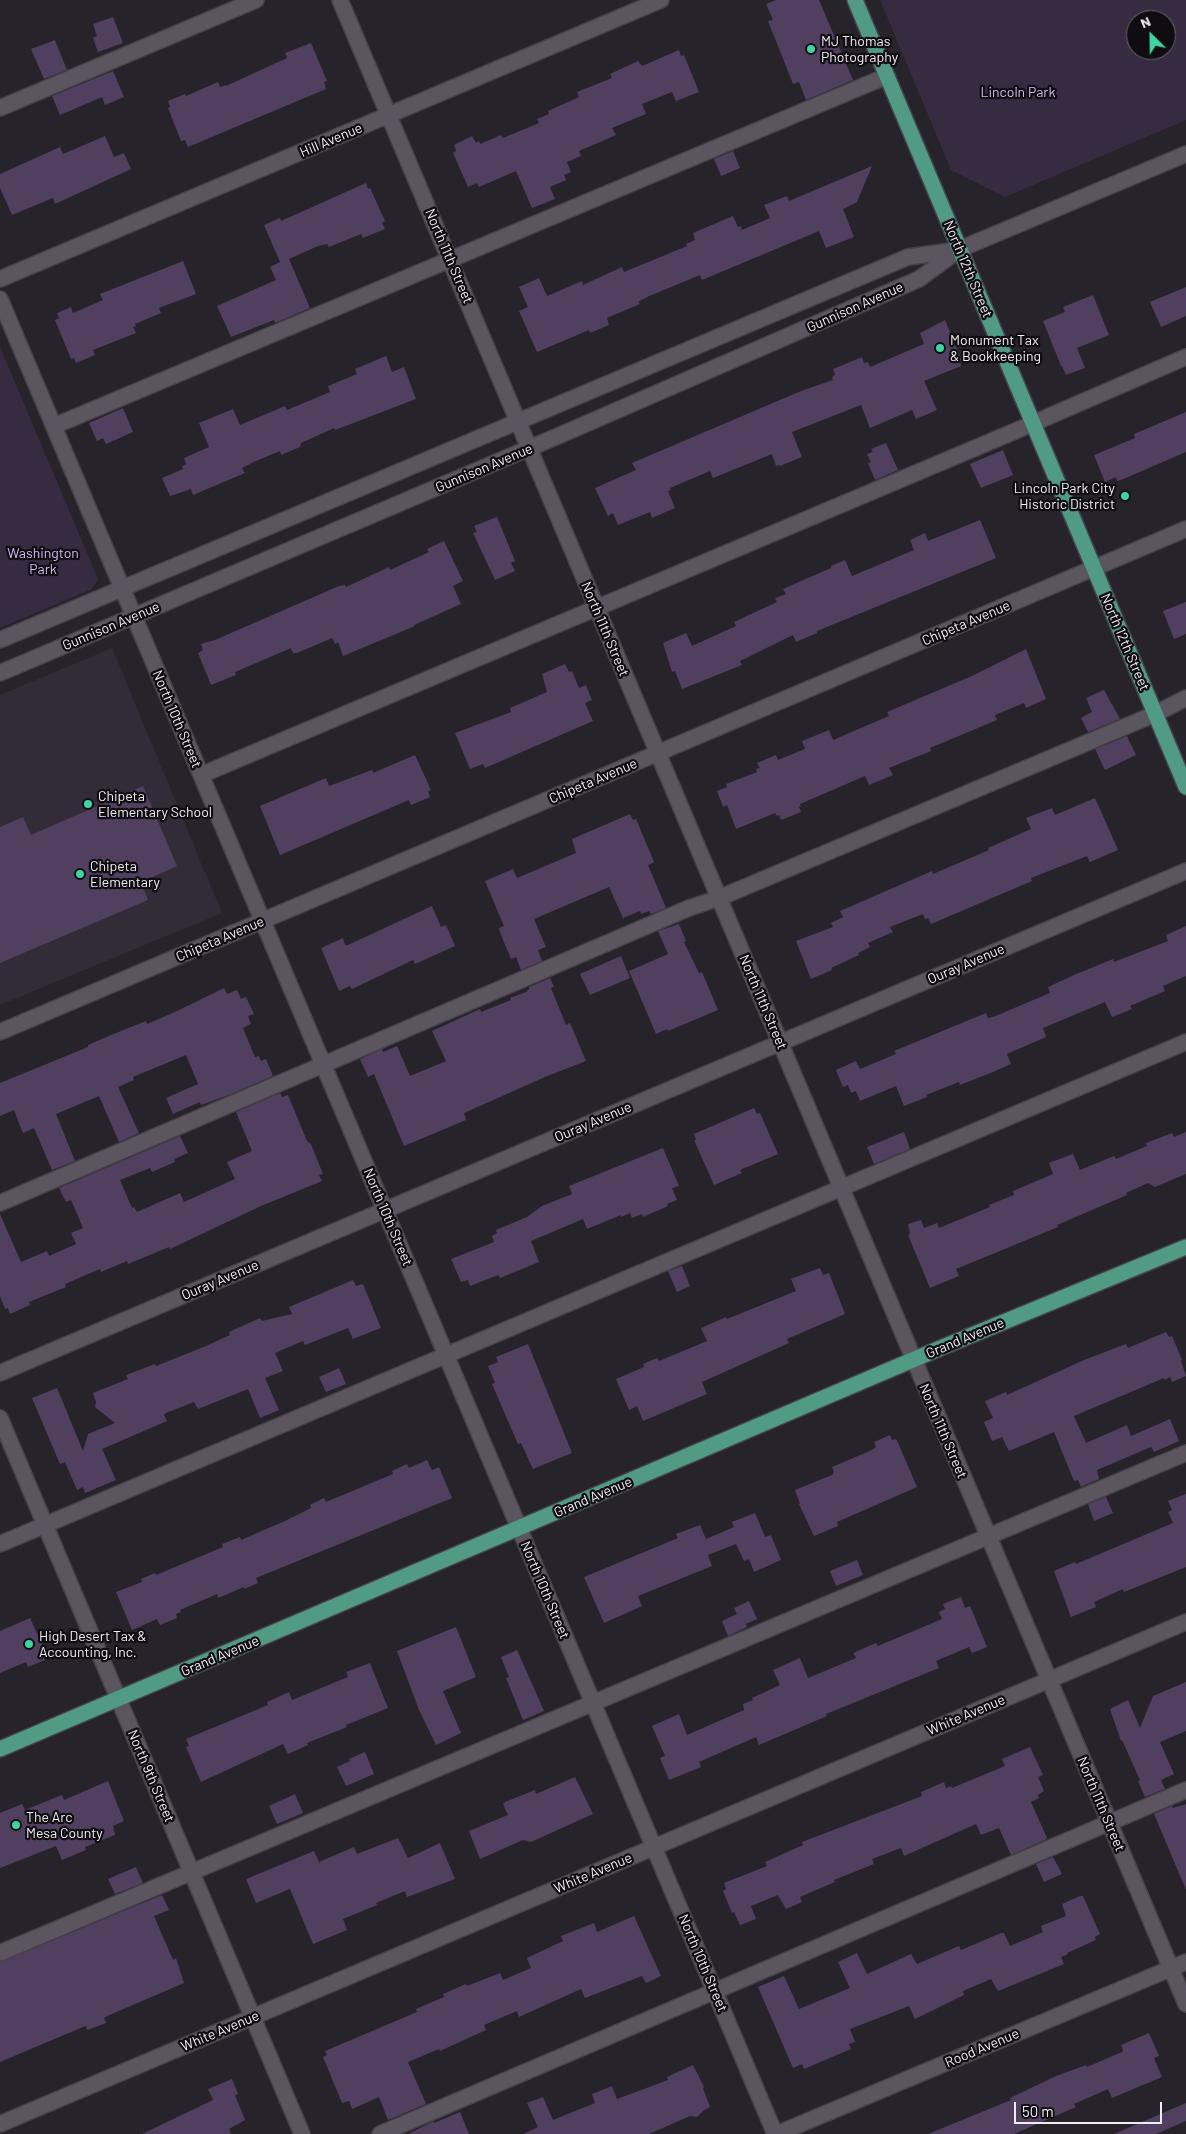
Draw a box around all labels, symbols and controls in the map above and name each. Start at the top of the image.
north arrow [1126,10,1176,60]
text: N [1138,12,1153,31]
place label: MJ Thomas Photography [821,33,898,65]
marker: MJ Thomas Photography [805,43,817,55]
park label: Lincoln Park [981,84,1055,100]
street label: Hill Avenue [297,119,365,161]
street label: North 11th Street [421,206,477,306]
street label: North 12th Street [940,218,996,320]
street label: Gunnison Avenue [804,278,906,336]
place label: Monument Tax & Bookkeeping [950,332,1041,364]
marker: Monument Tax & Bookkeeping [934,342,946,354]
street label: Gunnison Avenue [433,440,535,496]
place label: Lincoln Park City Historic District [1014,480,1115,512]
marker: Lincoln Park City Historic District [1119,490,1131,502]
park label: Washington Park [7,545,79,578]
street label: North 11th Street [577,579,633,679]
street label: North 12th Street [1097,591,1153,693]
street label: Chipeta Avenue [919,597,1013,649]
street label: Gunnison Avenue [60,598,162,654]
street label: North 10th Street [149,668,205,770]
street label: Chipeta Avenue [546,755,640,807]
place label: Chipeta Elementary School [98,788,212,820]
marker: Chipeta Elementary School [82,798,94,810]
place label: Chipeta Elementary [90,858,160,890]
marker: Chipeta Elementary [74,868,86,880]
street label: Chipeta Avenue [173,913,267,965]
street label: Ouray Avenue [925,940,1007,988]
street label: North 11th Street [735,952,791,1052]
street label: Ouray Avenue [552,1098,634,1146]
street label: North 10th Street [360,1166,416,1268]
street label: Ouray Avenue [179,1256,261,1304]
street label: Grand Avenue [923,1314,1007,1362]
street label: North 11th Street [915,1381,971,1481]
street label: Grand Avenue [551,1473,635,1521]
street label: North 10th Street [517,1539,573,1641]
place label: High Desert Tax & Accounting, Inc. [39,1628,147,1660]
street label: Grand Avenue [178,1632,262,1680]
marker: High Desert Tax & Accounting, Inc. [23,1638,35,1650]
street label: White Avenue [924,1691,1008,1739]
street label: North 9th Street [124,1727,178,1825]
street label: North 11th Street [1073,1754,1129,1854]
place label: The Arc Mesa County [26,1809,103,1841]
marker: The Arc Mesa County [10,1819,22,1831]
street label: White Avenue [551,1849,635,1897]
street label: North 10th Street [675,1912,731,2014]
street label: White Avenue [178,2007,262,2055]
street label: Rood Avenue [942,2025,1022,2071]
scale bar [1016,2092,1164,2124]
text: 50 m [1022,2102,1054,2120]

